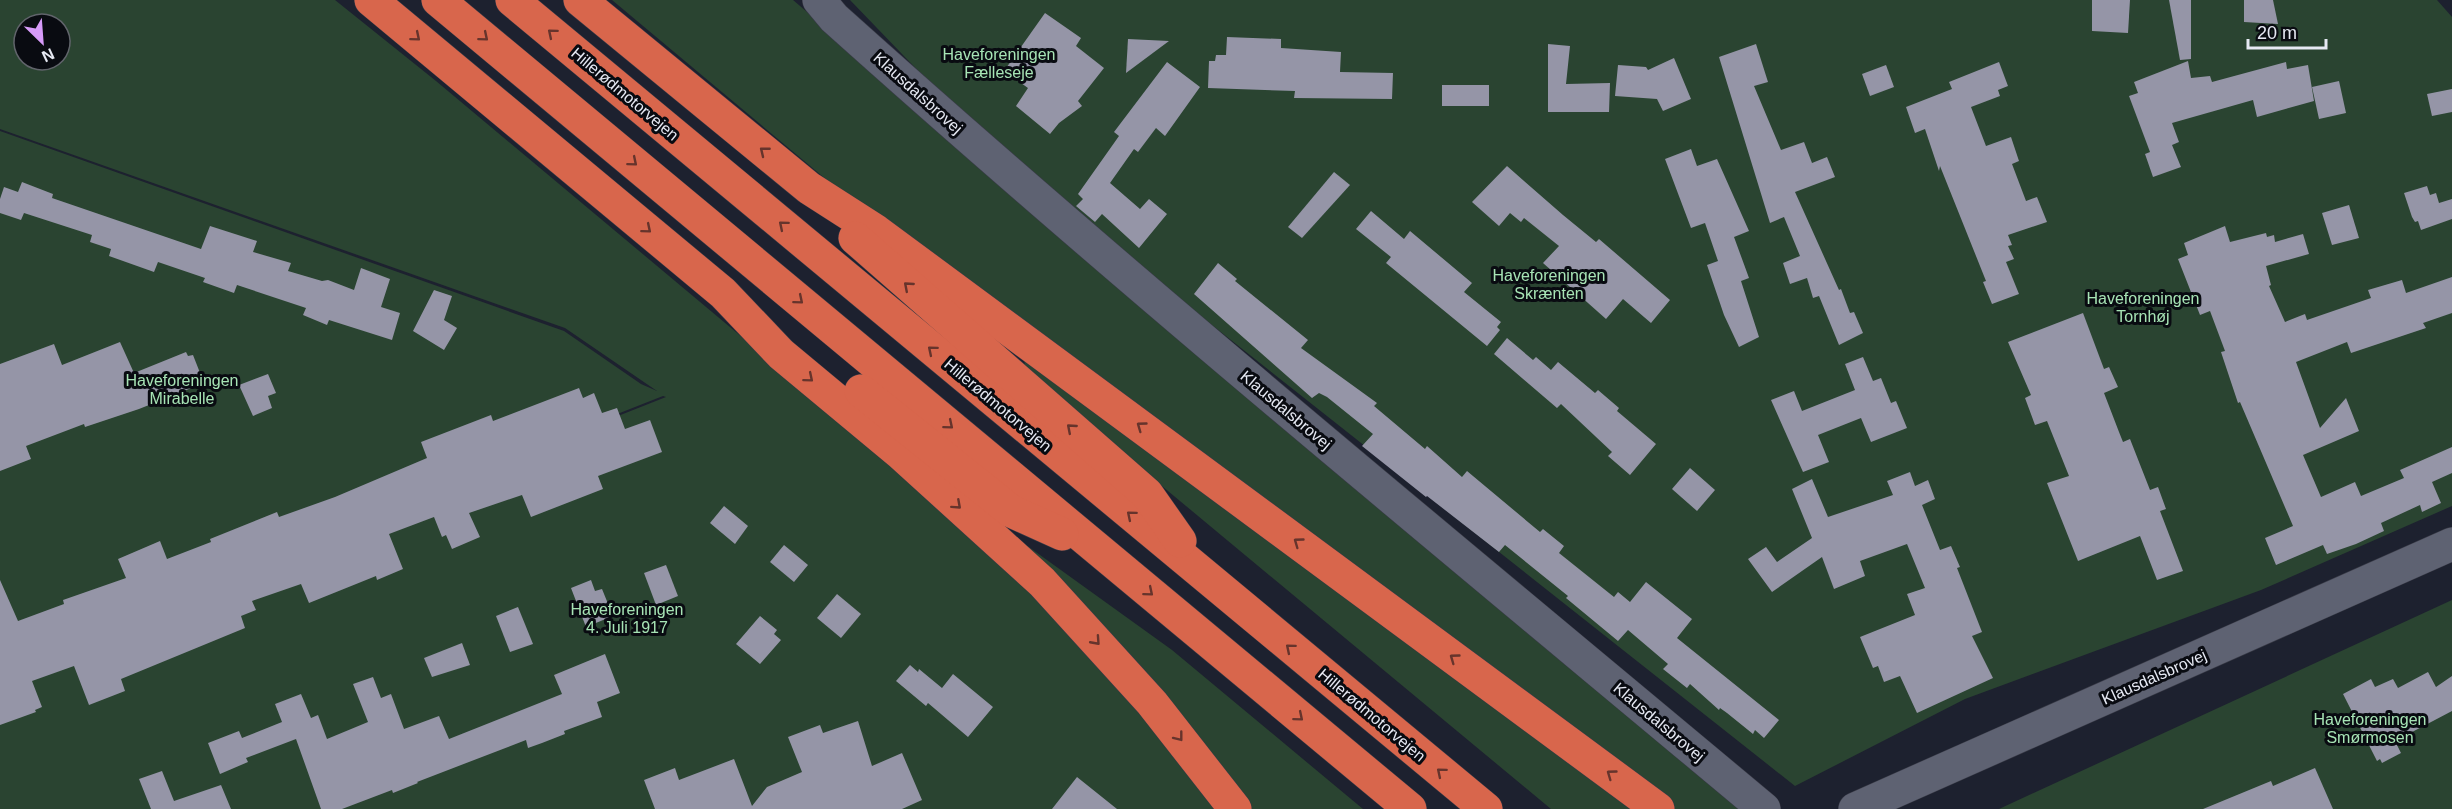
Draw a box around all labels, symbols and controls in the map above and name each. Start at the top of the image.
north arrow [12,12,72,72]
scale bar [2248,12,2326,50]
text: 20 m [2257,23,2297,43]
one-way arrow [409,30,420,41]
one-way arrow [477,30,488,41]
one-way arrow [548,30,559,41]
street label: Hillerødmotorvejen [568,44,682,144]
text: N [39,45,57,65]
park label: Haveforeningen Fælleseje [943,46,1055,81]
street label: Klausdalsbrovej [870,49,966,137]
one-way arrow [760,147,771,158]
one-way arrow [627,155,638,166]
one-way arrow [640,222,651,233]
one-way arrow [778,222,789,233]
park label: Haveforeningen Skrænten [1493,267,1605,302]
one-way arrow [904,282,915,293]
park label: Haveforeningen Tornhøj [2087,290,2199,325]
one-way arrow [793,293,804,304]
one-way arrow [928,346,939,357]
street label: Hillerødmotorvejen [941,355,1055,455]
street label: Klausdalsbrovej [1237,367,1335,453]
one-way arrow [802,370,813,381]
park label: Haveforeningen Mirabelle [126,372,238,407]
one-way arrow [942,418,953,429]
one-way arrow [1136,423,1147,434]
one-way arrow [1067,424,1078,435]
one-way arrow [950,498,961,509]
one-way arrow [1127,511,1138,522]
one-way arrow [1293,539,1304,550]
one-way arrow [1142,584,1153,595]
park label: Haveforeningen 4. Juli 1917 [571,601,683,636]
one-way arrow [1089,635,1100,645]
one-way arrow [1286,644,1297,655]
street label: Klausdalsbrovej [2099,646,2209,708]
one-way arrow [1450,654,1461,665]
street label: Hillerødmotorvejen [1315,665,1429,765]
street label: Klausdalsbrovej [1610,679,1708,765]
one-way arrow [1292,709,1303,720]
park label: Haveforeningen Smørmosen [2314,711,2426,746]
one-way arrow [1172,730,1183,741]
one-way arrow [1437,768,1448,779]
one-way arrow [1607,770,1618,781]

